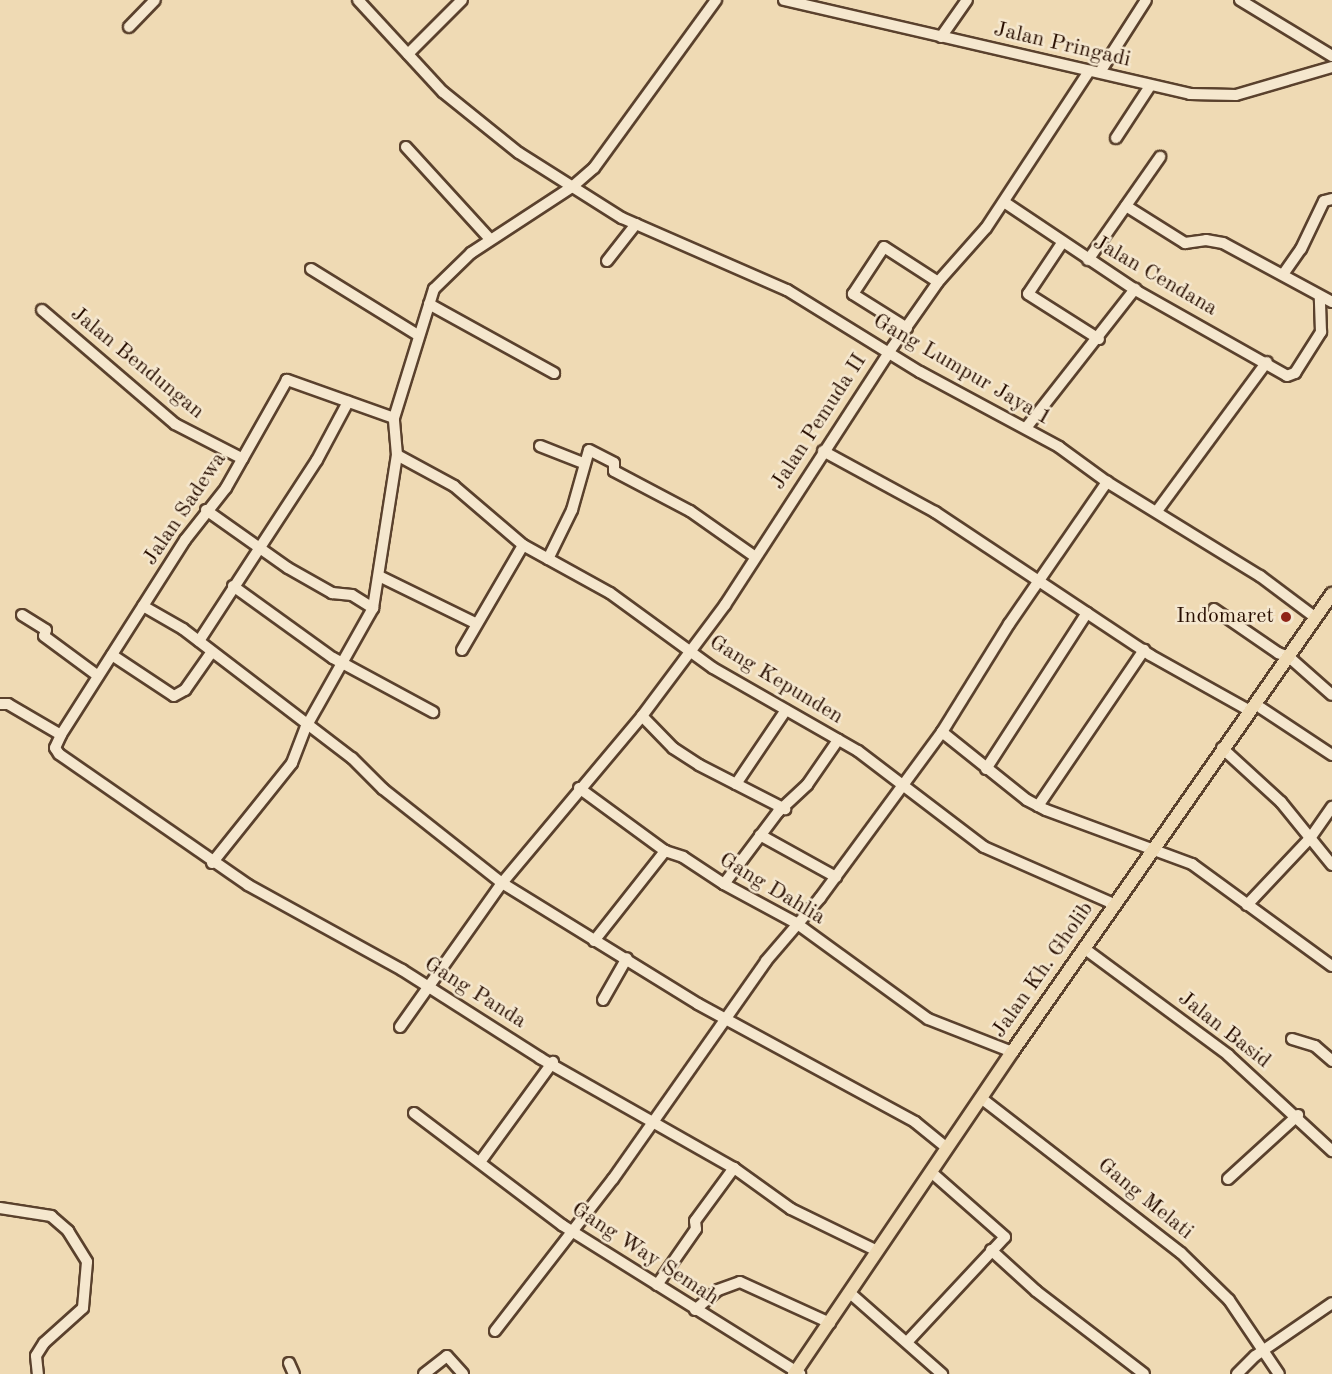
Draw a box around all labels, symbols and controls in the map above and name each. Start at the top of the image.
street label: Jalan Pringadi [991,16,1133,74]
street label: Jalan Cendana [1088,230,1222,322]
street label: Jalan Bendungan [65,301,209,425]
street label: Gang Lumpur Jaya 1 [868,308,1056,432]
street label: Jalan Pemuda II [765,349,873,495]
street label: Jalan Sadewa [137,447,233,571]
place label: Indomaret [1176,604,1274,630]
marker: Indomaret [1279,610,1293,624]
street label: Gang Kepunden [704,630,848,730]
street label: Gang Dahlia [714,847,830,931]
street label: Jalan Kh. Gholib [986,897,1100,1043]
street label: Gang Panda [419,951,531,1035]
street label: Jalan Basid [1172,986,1276,1074]
street label: Gang Melati [1092,1152,1198,1246]
street label: Gang Way Semah [566,1196,724,1312]

